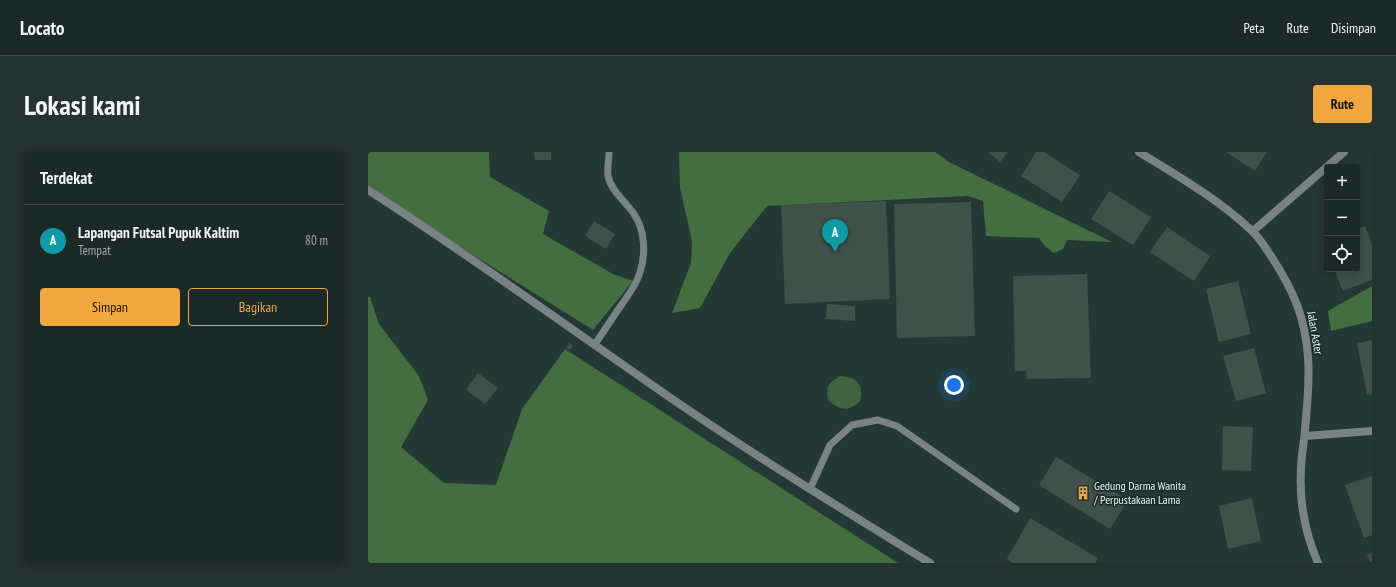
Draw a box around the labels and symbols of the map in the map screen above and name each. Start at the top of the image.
pin: A [822,219,848,252]
street label: Jalan Aster [1304,309,1327,357]
your location [944,375,964,395]
place label: Gedung Darma Wanita / Perpustakaan Lama [1093,478,1186,507]
building icon: Gedung Darma Wanita / Perpustakaan Lama [1075,485,1091,501]

